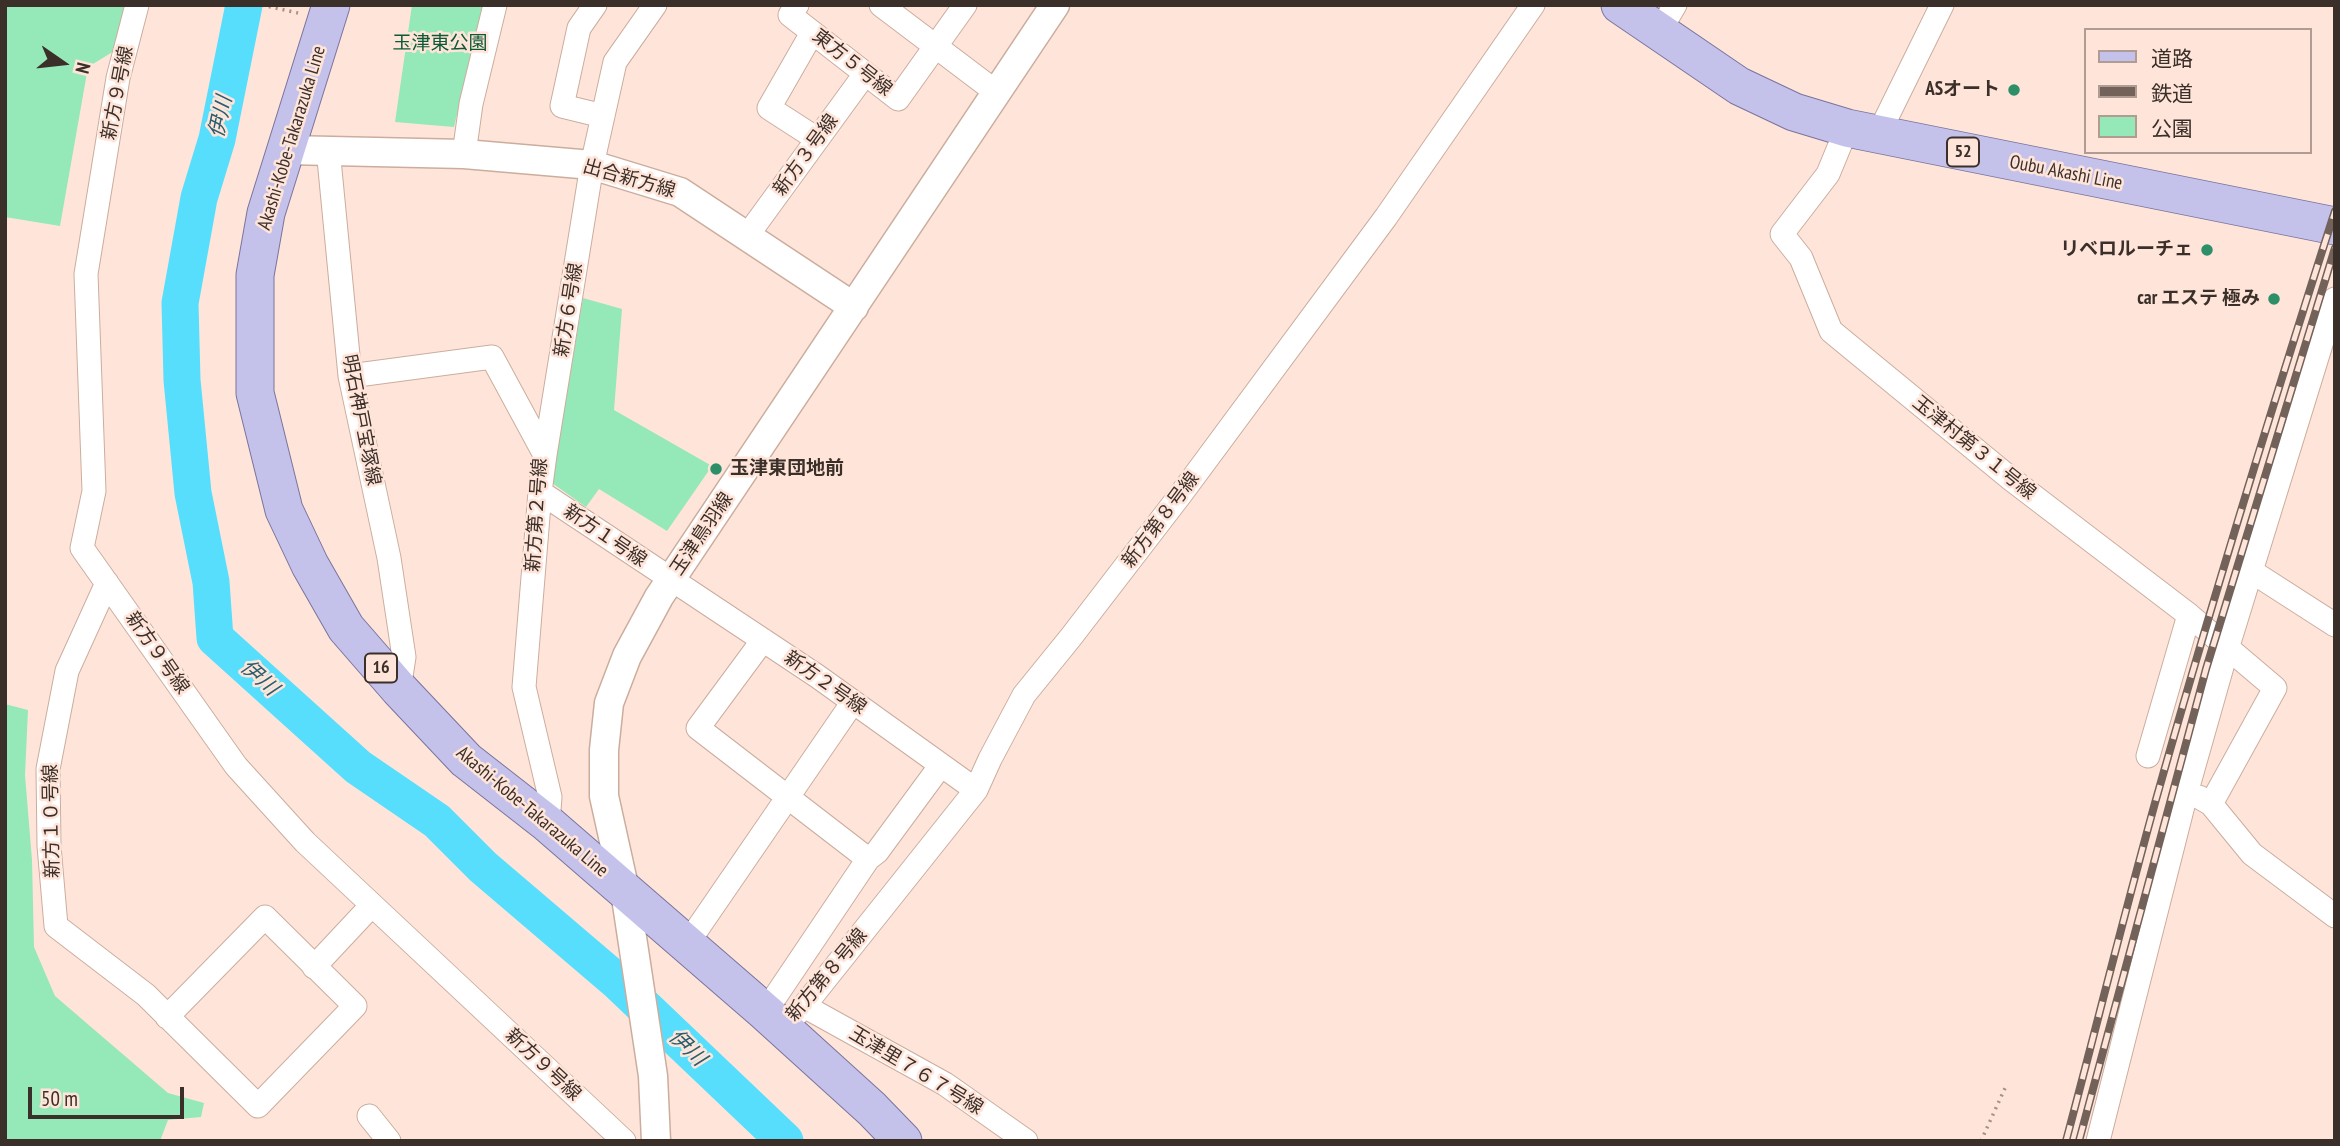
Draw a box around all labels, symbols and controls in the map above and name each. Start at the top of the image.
street label: 東方５号線 [808,25,896,101]
north arrow [28,28,98,98]
legend [2084,28,2312,154]
park label: 玉津東公園 [393,33,487,55]
street label: Akashi-Kobe-Takarazuka Line [253,43,331,233]
street label: 新方９号線 [98,44,138,142]
text: 道路 [2151,45,2193,72]
text: N [70,60,96,76]
place label: ASオート [1925,79,2000,101]
text: 鉄道 [2151,80,2193,107]
marker: ASオート [2006,82,2022,98]
water label: 伊川 [204,94,238,140]
street label: 新方３号線 [769,110,843,200]
text: 公園 [2151,115,2193,142]
road number: 52 [1947,138,1979,167]
street label: Oubu Akashi Line [2008,151,2124,195]
street label: 出合新方線 [580,155,678,203]
place label: リベロルーチェ [2060,239,2193,261]
marker: リベロルーチェ [2199,242,2215,258]
street label: 新方６号線 [550,261,588,359]
place label: car エステ 極み [2137,288,2260,310]
marker: car エステ 極み [2266,291,2282,307]
street label: 明石神戸宝塚線 [337,353,385,487]
street label: 玉津村第３１号線 [1908,391,2040,505]
street label: 新方第２号線 [522,457,552,573]
place label: 玉津東団地前 [730,458,844,480]
marker: 玉津東団地前 [708,461,724,477]
street label: 新方第８号線 [1118,468,1204,572]
street label: 玉津鳥羽線 [666,488,738,580]
street label: 新方１号線 [559,500,651,572]
street label: 新方９号線 [120,608,194,698]
street label: 新方２号線 [780,646,870,720]
road number: 16 [365,654,397,682]
water label: 伊川 [235,655,283,701]
street label: Akashi-Kobe-Takarazuka Line [451,742,613,882]
street label: 新方１０号線 [40,764,64,878]
street label: 新方第８号線 [782,924,872,1026]
street label: 玉津里７６７号線 [845,1022,987,1120]
street label: 新方９号線 [500,1024,586,1106]
water label: 伊川 [663,1024,711,1072]
scale bar [32,1072,187,1116]
text: 50 m [41,1085,78,1112]

